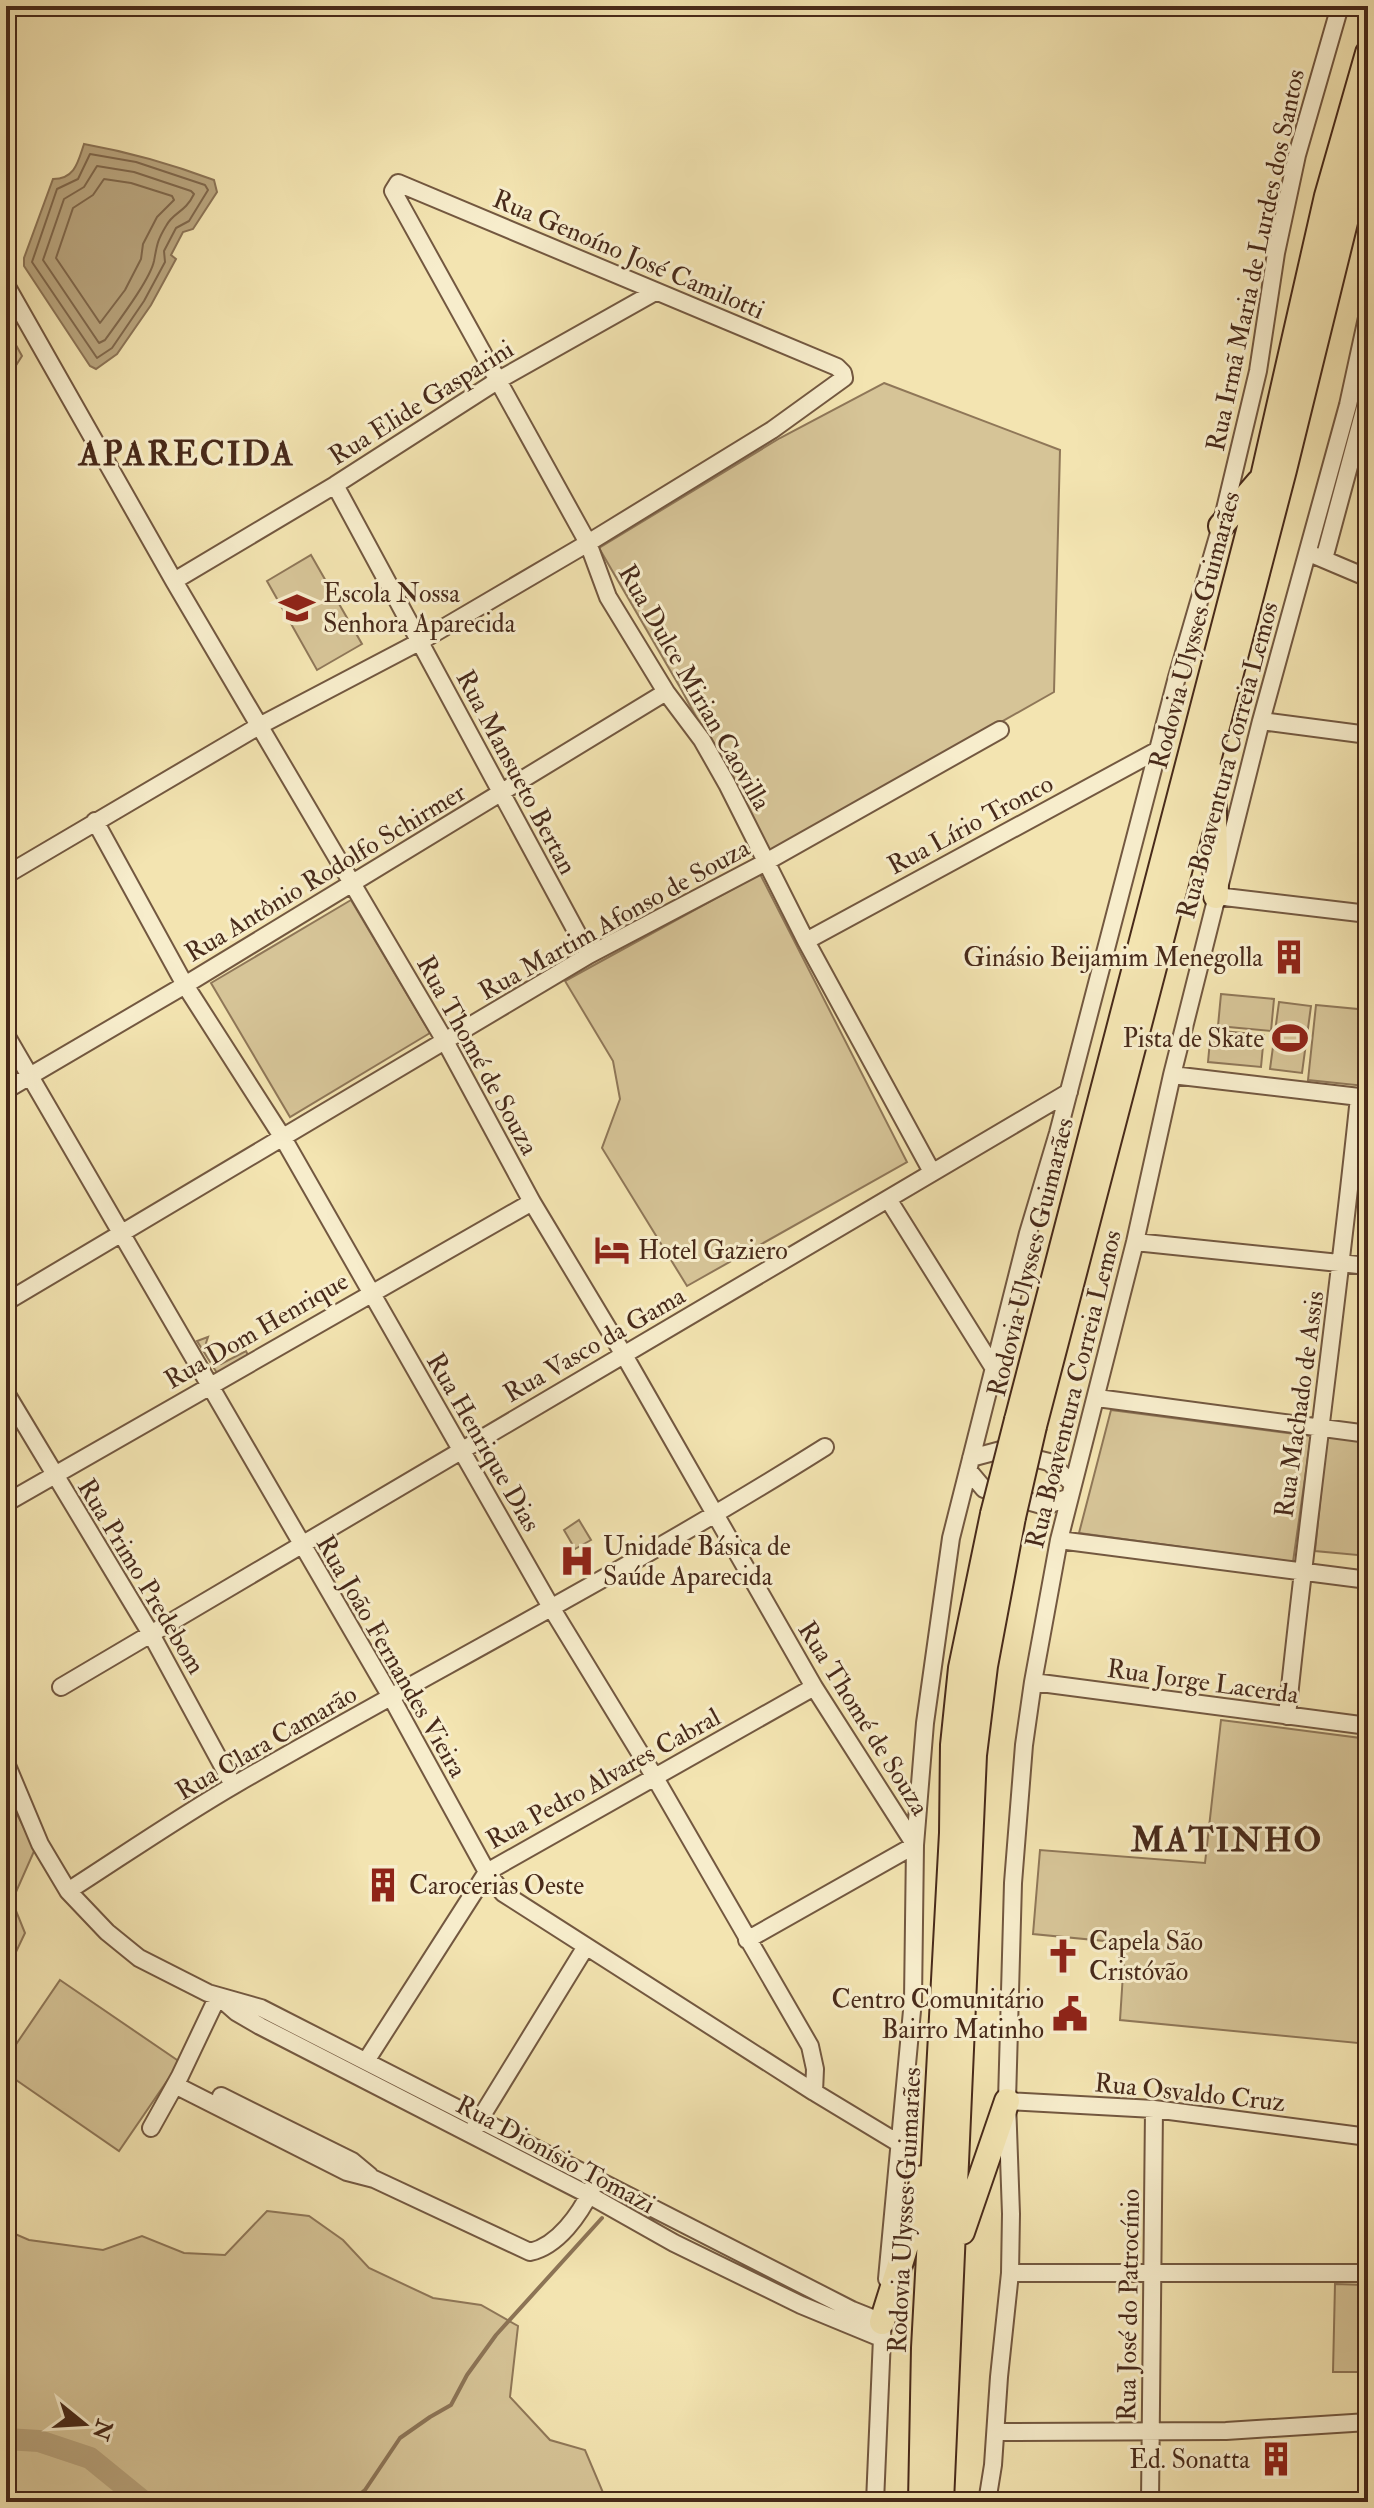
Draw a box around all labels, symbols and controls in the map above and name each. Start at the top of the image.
street label: Rua Irmã Maria de Lurdes dos Santos [1200,66,1312,454]
street label: Rua Genoíno José Camilotti [488,183,769,327]
street label: Rua Elide Gasparini [323,333,520,473]
district label: APARECIDA [77,433,295,476]
street label: Rodovia Ulysses Guimarães [1142,488,1248,773]
street label: Rua Dulce Mirian Caovilla [611,559,778,816]
place label: Escola Nossa Senhora Aparecida [323,578,516,641]
school or university icon: Escola Nossa Senhora Aparecida [278,589,316,627]
street label: Rua Boaventura Correia Lemos [1170,598,1286,922]
street label: Rua Mansueto Bertan [449,665,583,880]
street label: Rua Lírio Tronco [882,768,1059,882]
street label: Rua Antônio Rodolfo Schirmer [179,776,472,969]
street label: Rua Martim Afonso de Souza [473,832,756,1008]
building icon: Ginásio Beijamim Menegolla [1270,938,1308,976]
place label: Ginásio Beijamim Menegolla [963,942,1263,974]
street label: Rua Thomé de Souza [409,950,545,1161]
sports icon: Pista de Skate [1271,1019,1309,1057]
place label: Pista de Skate [1123,1023,1264,1055]
street label: Rodovia Ulysses Guimarães [981,1114,1081,1400]
street label: Rua Boaventura Correia Lemos [1019,1227,1129,1552]
hotel icon: Hotel Gaziero [593,1231,631,1269]
place label: Hotel Gaziero [638,1235,788,1267]
street label: Rua Dom Henrique [159,1265,354,1396]
street label: Rua Vasco da Gama [498,1280,691,1410]
street label: Rua Machado de Assis [1268,1289,1332,1520]
street label: Rua Henrique Dias [419,1348,547,1538]
street label: Rua Primo Predebom [70,1473,212,1680]
street label: Rua João Fernandes Vieira [309,1530,474,1783]
place label: Unidade Básica de Saúde Aparecida [603,1531,791,1594]
hospital icon: Unidade Básica de Saúde Aparecida [558,1542,596,1580]
street label: Rua Thomé de Souza [791,1616,936,1822]
street label: Rua Jorge Lacerda [1105,1653,1301,1711]
street label: Rua Clara Camarão [170,1678,363,1808]
street label: Rua Pedro Alvares Cabral [481,1701,726,1857]
district label: MATINHO [1130,1819,1323,1862]
building icon: Carocerias Oeste [364,1866,402,1904]
place label: Carocerias Oeste [409,1870,584,1902]
place label: Capela São Cristóvão [1089,1926,1203,1988]
church icon: Capela São Cristóvão [1044,1937,1082,1975]
place label: Centro Comunitário Bairro Matinho [832,1984,1044,2046]
public building icon: Centro Comunitário Bairro Matinho [1051,1995,1089,2033]
street label: Rodovia Ulysses Guimarães [882,2066,928,2354]
street label: Rua Osvaldo Cruz [1093,2067,1287,2119]
street label: Rua Dionísio Tomazi [450,2089,661,2221]
street label: Rua José do Patrocínio [1111,2189,1147,2422]
north arrow [44,2384,124,2464]
text: N [86,2415,119,2444]
building icon: Ed. Sonatta [1257,2440,1295,2478]
place label: Ed. Sonatta [1129,2444,1250,2476]

